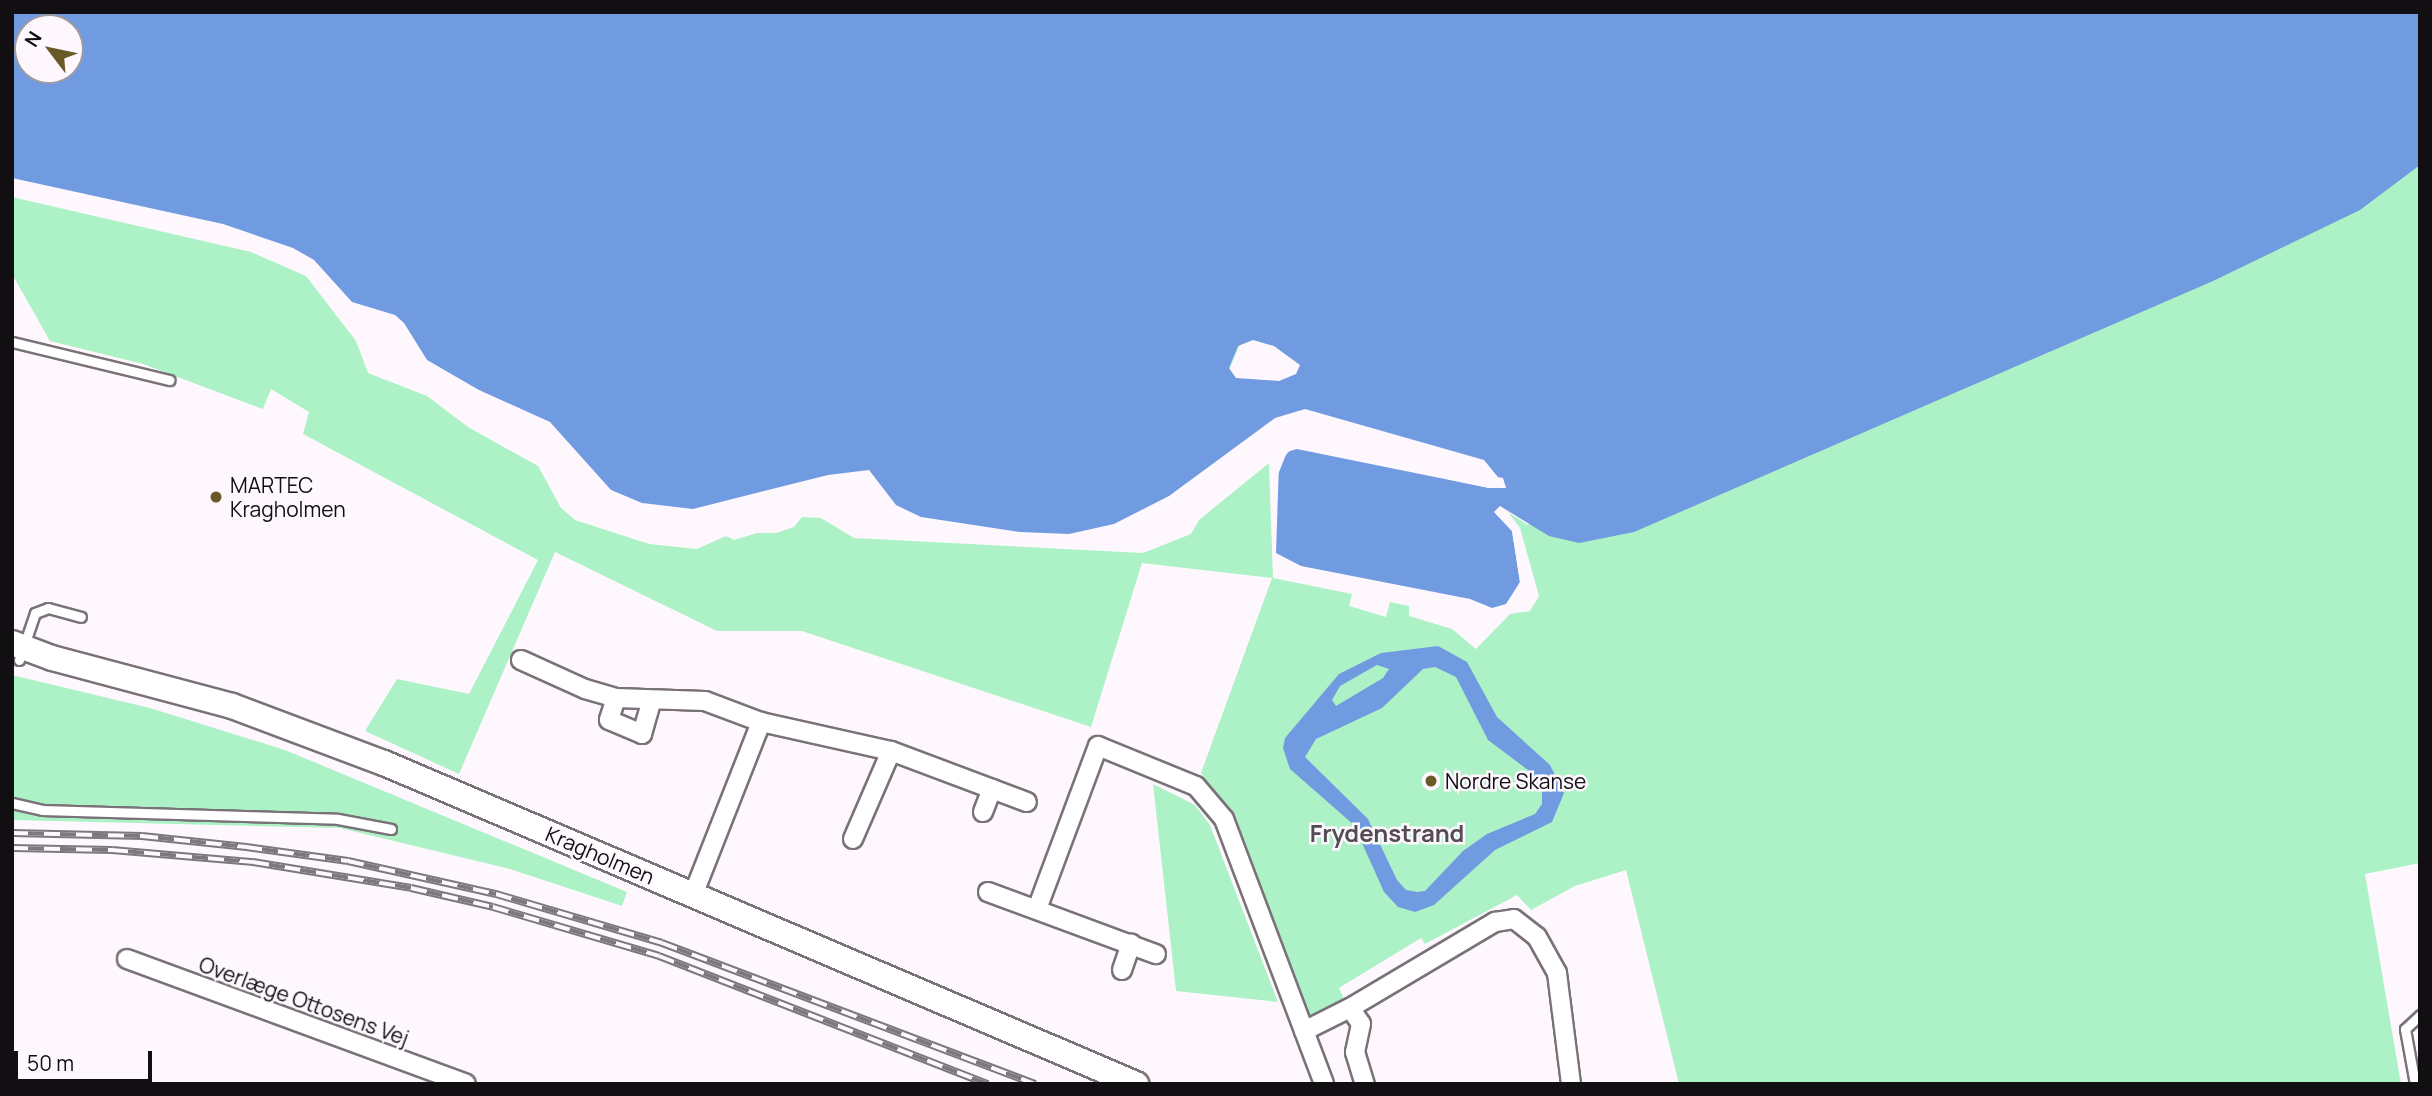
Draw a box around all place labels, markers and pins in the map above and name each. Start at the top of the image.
place label: MARTEC Kragholmen [230,472,346,522]
marker: MARTEC Kragholmen [208,489,224,505]
place label: Nordre Skanse [1445,768,1586,794]
marker: Nordre Skanse [1423,773,1439,789]

